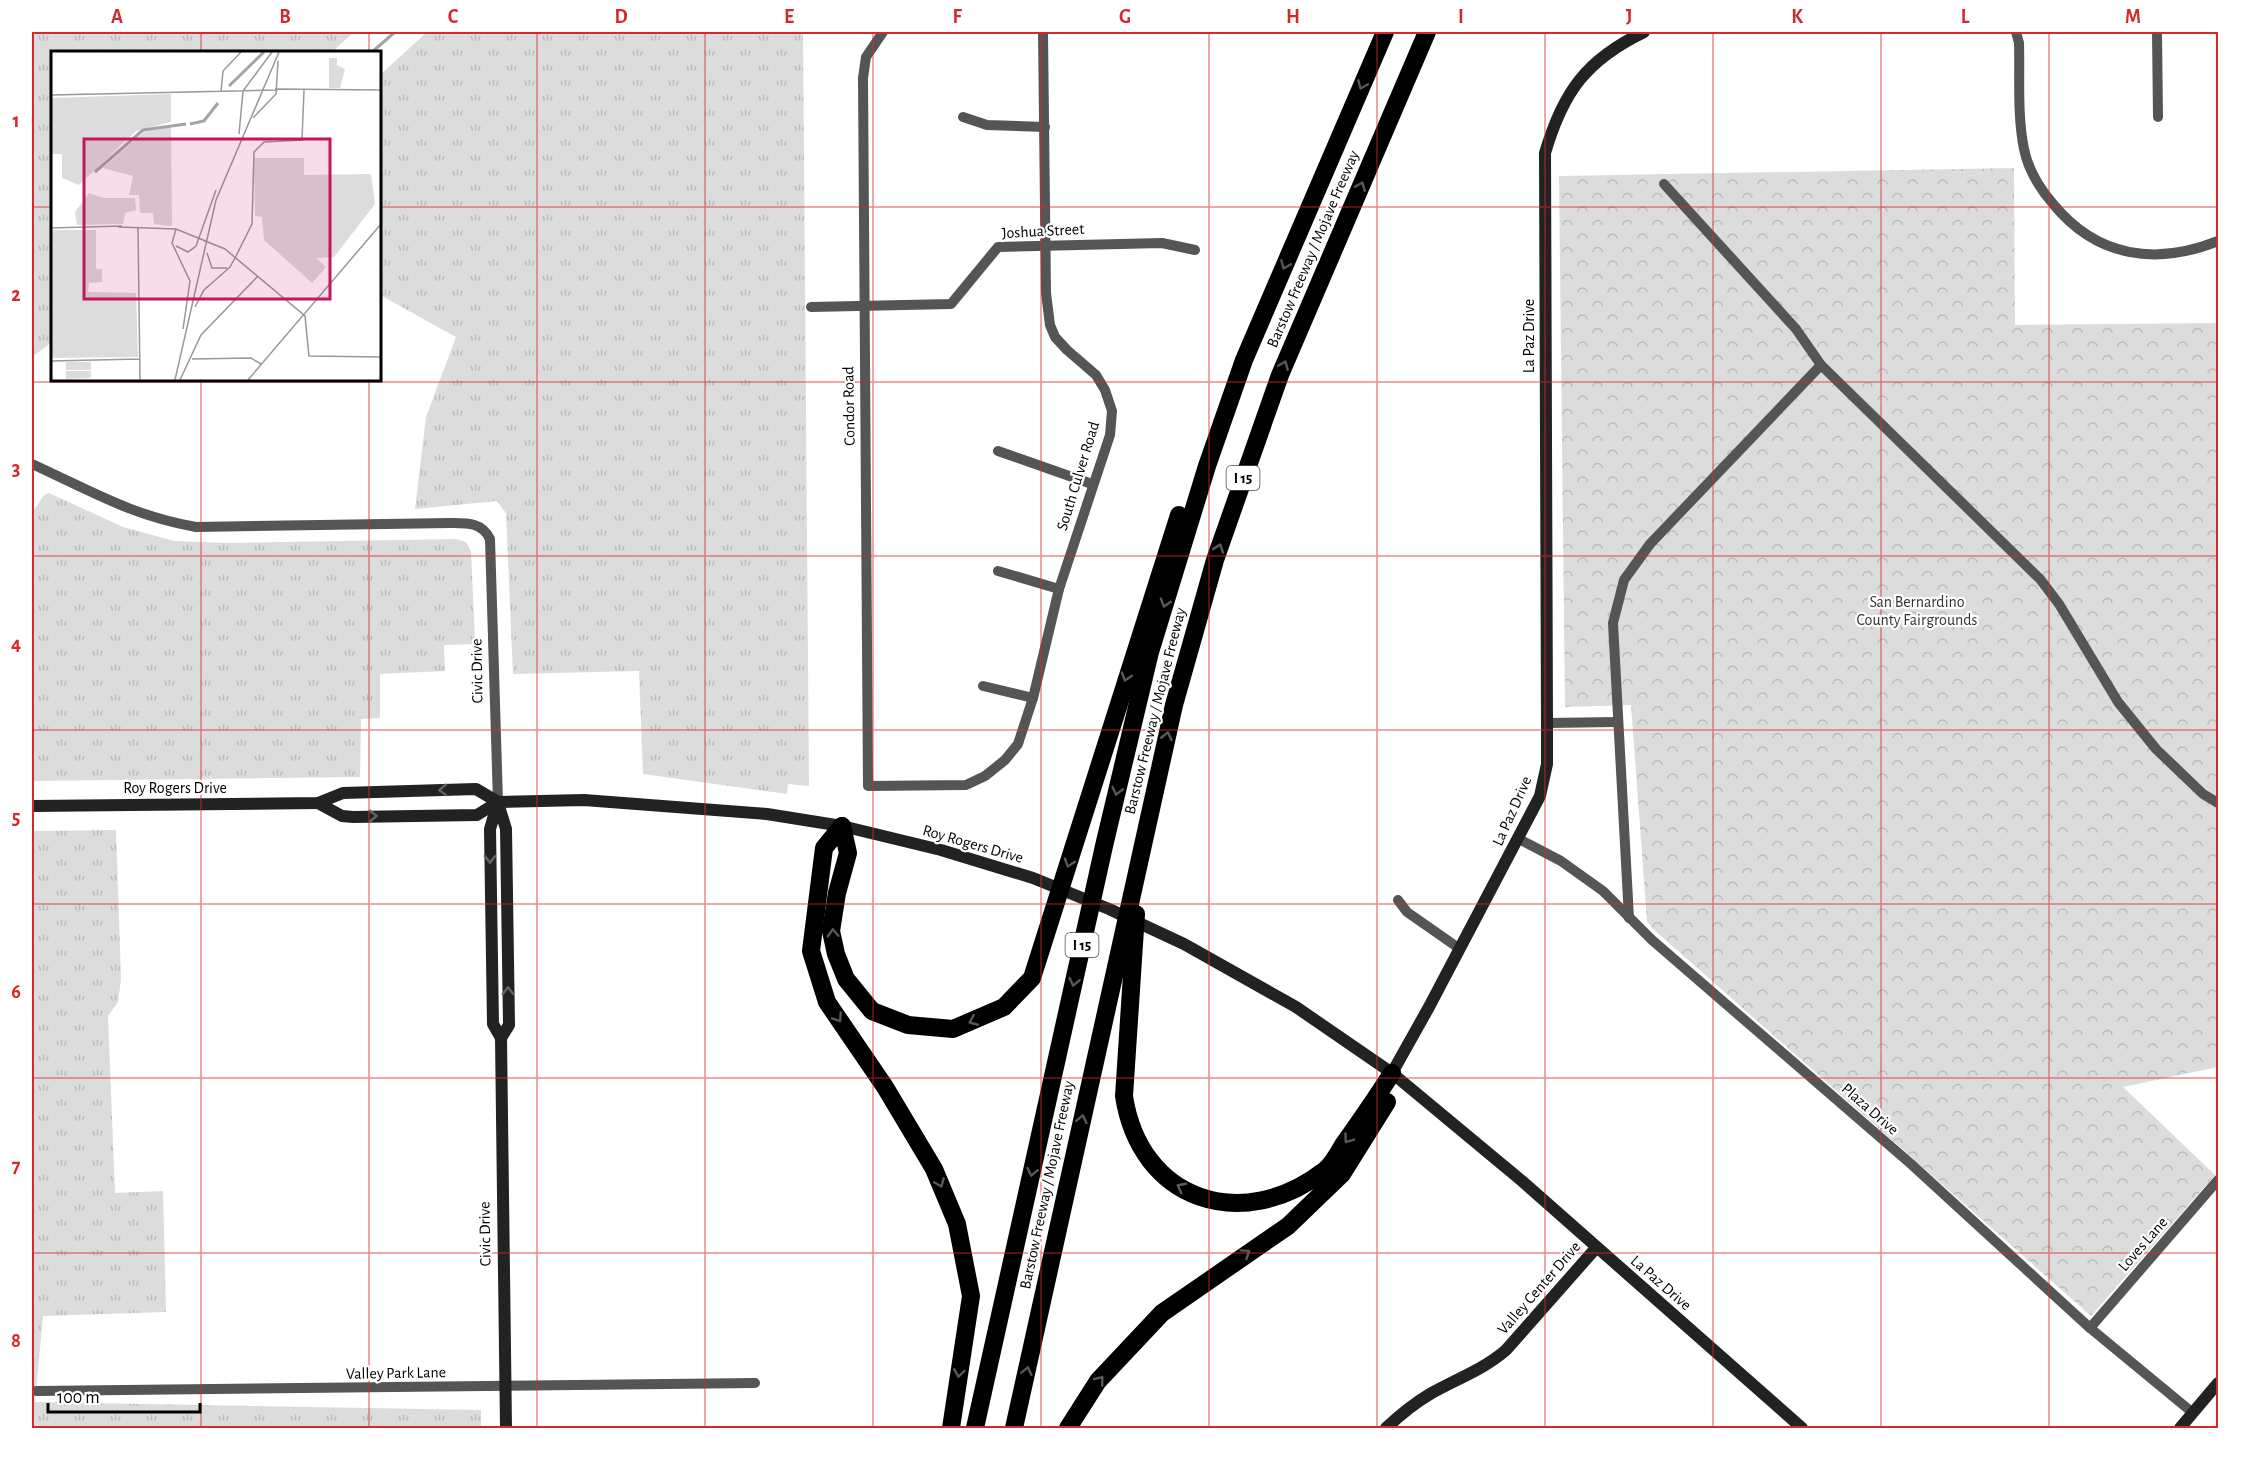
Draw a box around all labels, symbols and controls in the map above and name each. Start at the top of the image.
text: A [111,7,123,27]
text: B [279,7,291,27]
text: C [448,7,459,27]
text: D [614,7,628,27]
text: E [784,7,794,27]
text: F [952,7,962,27]
text: G [1119,7,1131,27]
text: H [1286,7,1300,27]
text: I [1458,7,1464,27]
text: J [1626,7,1632,27]
text: K [1791,7,1803,27]
text: L [1961,7,1970,27]
text: M [2125,7,2141,27]
inset map [51,51,381,381]
one-way arrow [1357,79,1369,90]
text: 1 [12,111,20,131]
street label: Barstow Freeway / Mojave Freeway [1264,148,1363,350]
one-way arrow [1354,181,1366,192]
street label: Joshua Street [1001,221,1085,241]
one-way arrow [1280,258,1292,269]
text: 2 [11,285,21,305]
street label: La Paz Drive [1521,299,1537,373]
one-way arrow [1277,360,1289,371]
street label: Condor Road [840,366,858,446]
street label: South Culver Road [1054,420,1102,532]
text: 3 [12,459,20,479]
road number: I 15 [1226,466,1260,490]
one-way arrow [1211,544,1224,554]
park label: San Bernardino County Fairgrounds [1857,594,1978,629]
one-way arrow [1160,597,1172,607]
street label: Barstow Freeway / Mojave Freeway [1122,606,1189,816]
text: 4 [11,634,21,654]
street label: Civic Drive [468,638,486,704]
one-way arrow [1121,671,1134,682]
one-way arrow [1160,732,1173,742]
street label: La Paz Drive [1490,774,1534,848]
street label: Roy Rogers Drive [123,780,227,797]
one-way arrow [438,784,447,797]
one-way arrow [1111,786,1124,796]
text: 5 [12,808,20,828]
one-way arrow [369,810,378,823]
street label: Roy Rogers Drive [921,822,1025,867]
one-way arrow [484,855,496,864]
one-way arrow [1063,857,1076,868]
one-way arrow [827,928,840,937]
road number: I 15 [1066,933,1098,957]
one-way arrow [1068,976,1081,986]
text: 6 [11,982,21,1002]
one-way arrow [502,986,514,995]
one-way arrow [831,1011,842,1022]
one-way arrow [968,1014,979,1026]
street label: Barstow Freeway / Mojave Freeway [1017,1079,1078,1291]
street label: Plaza Drive [1838,1080,1902,1138]
one-way arrow [1075,1115,1088,1125]
one-way arrow [1344,1132,1355,1143]
text: 7 [12,1156,21,1176]
one-way arrow [1026,1167,1039,1177]
one-way arrow [933,1177,945,1188]
one-way arrow [1176,1182,1187,1194]
street label: Civic Drive [476,1201,494,1267]
street label: Loves Lane [2115,1214,2171,1274]
street label: Valley Center Drive [1494,1238,1584,1338]
one-way arrow [1240,1249,1251,1260]
street label: La Paz Drive [1628,1253,1694,1313]
text: 8 [11,1331,21,1351]
street label: Valley Park Lane [346,1364,446,1383]
one-way arrow [1019,1367,1032,1377]
one-way arrow [954,1368,966,1378]
scale bar [48,1376,200,1414]
one-way arrow [1093,1376,1104,1387]
text: 100 m [57,1389,100,1407]

